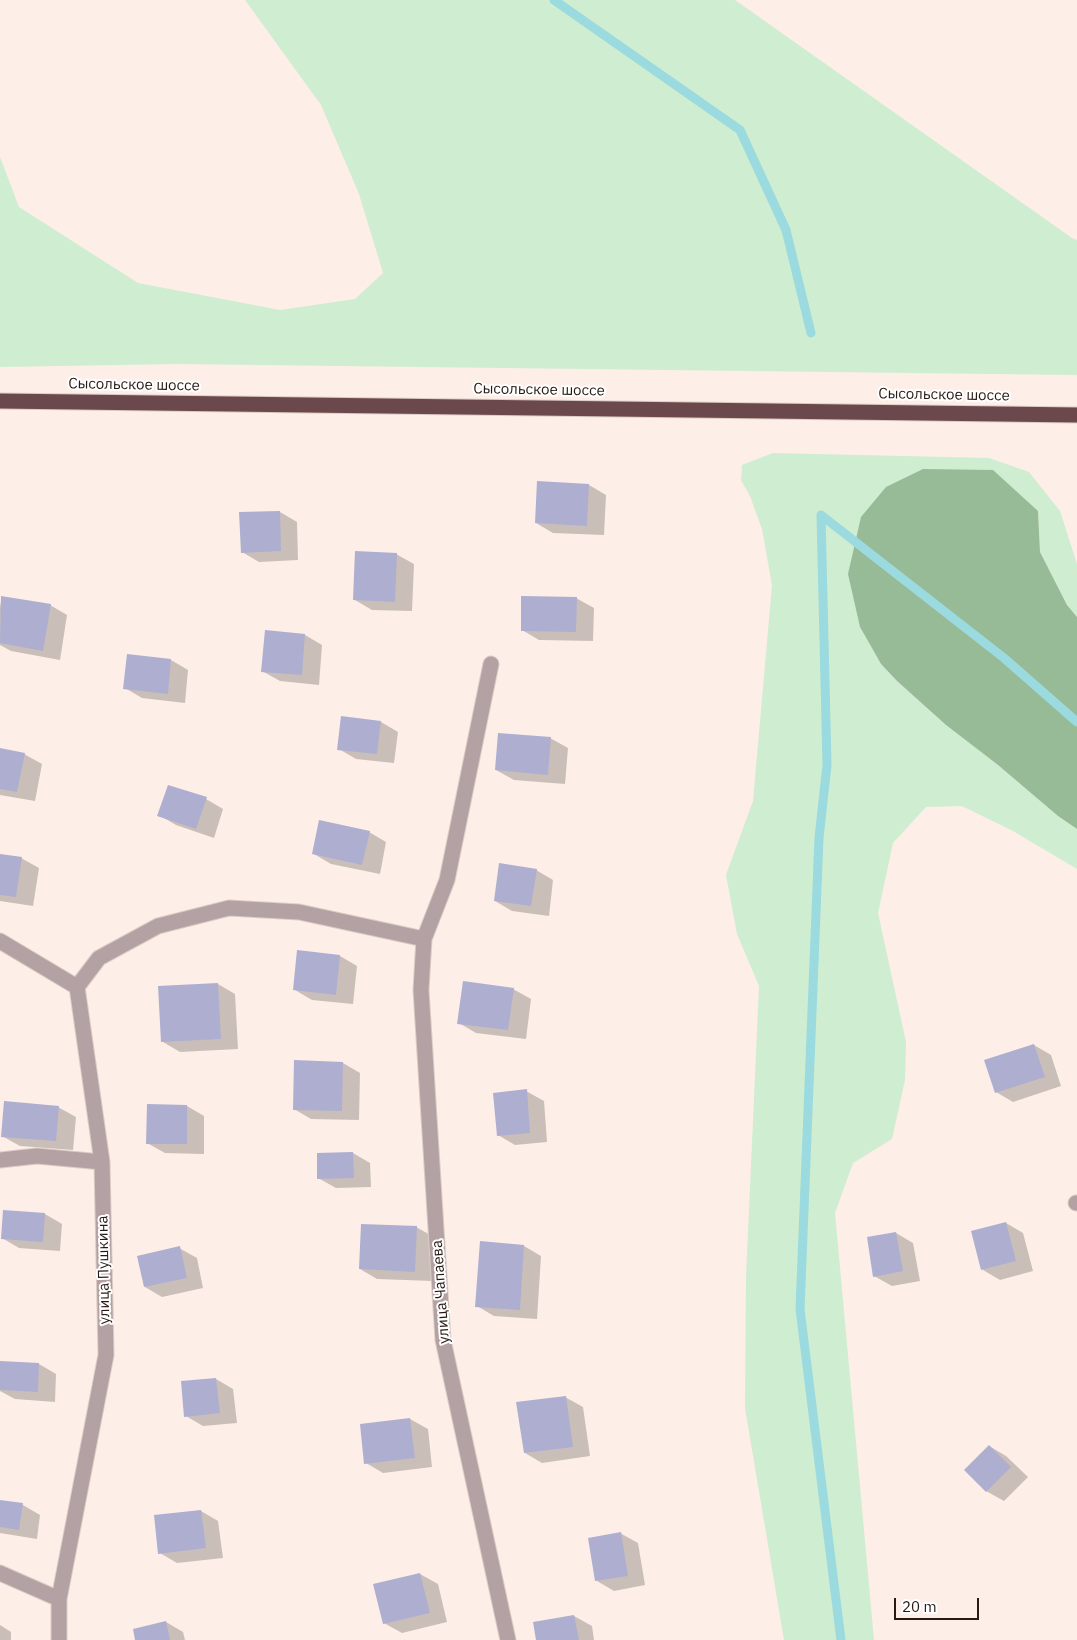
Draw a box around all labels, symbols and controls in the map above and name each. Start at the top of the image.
street label: Сысольское шоссе [68,375,200,395]
street label: Сысольское шоссе [473,380,605,400]
street label: Сысольское шоссе [878,385,1010,405]
street label: улица Пушкина [94,1215,114,1325]
street label: улица Чапаева [428,1240,454,1344]
scale bar [897,1588,982,1620]
text: 20 m [902,1597,937,1616]

